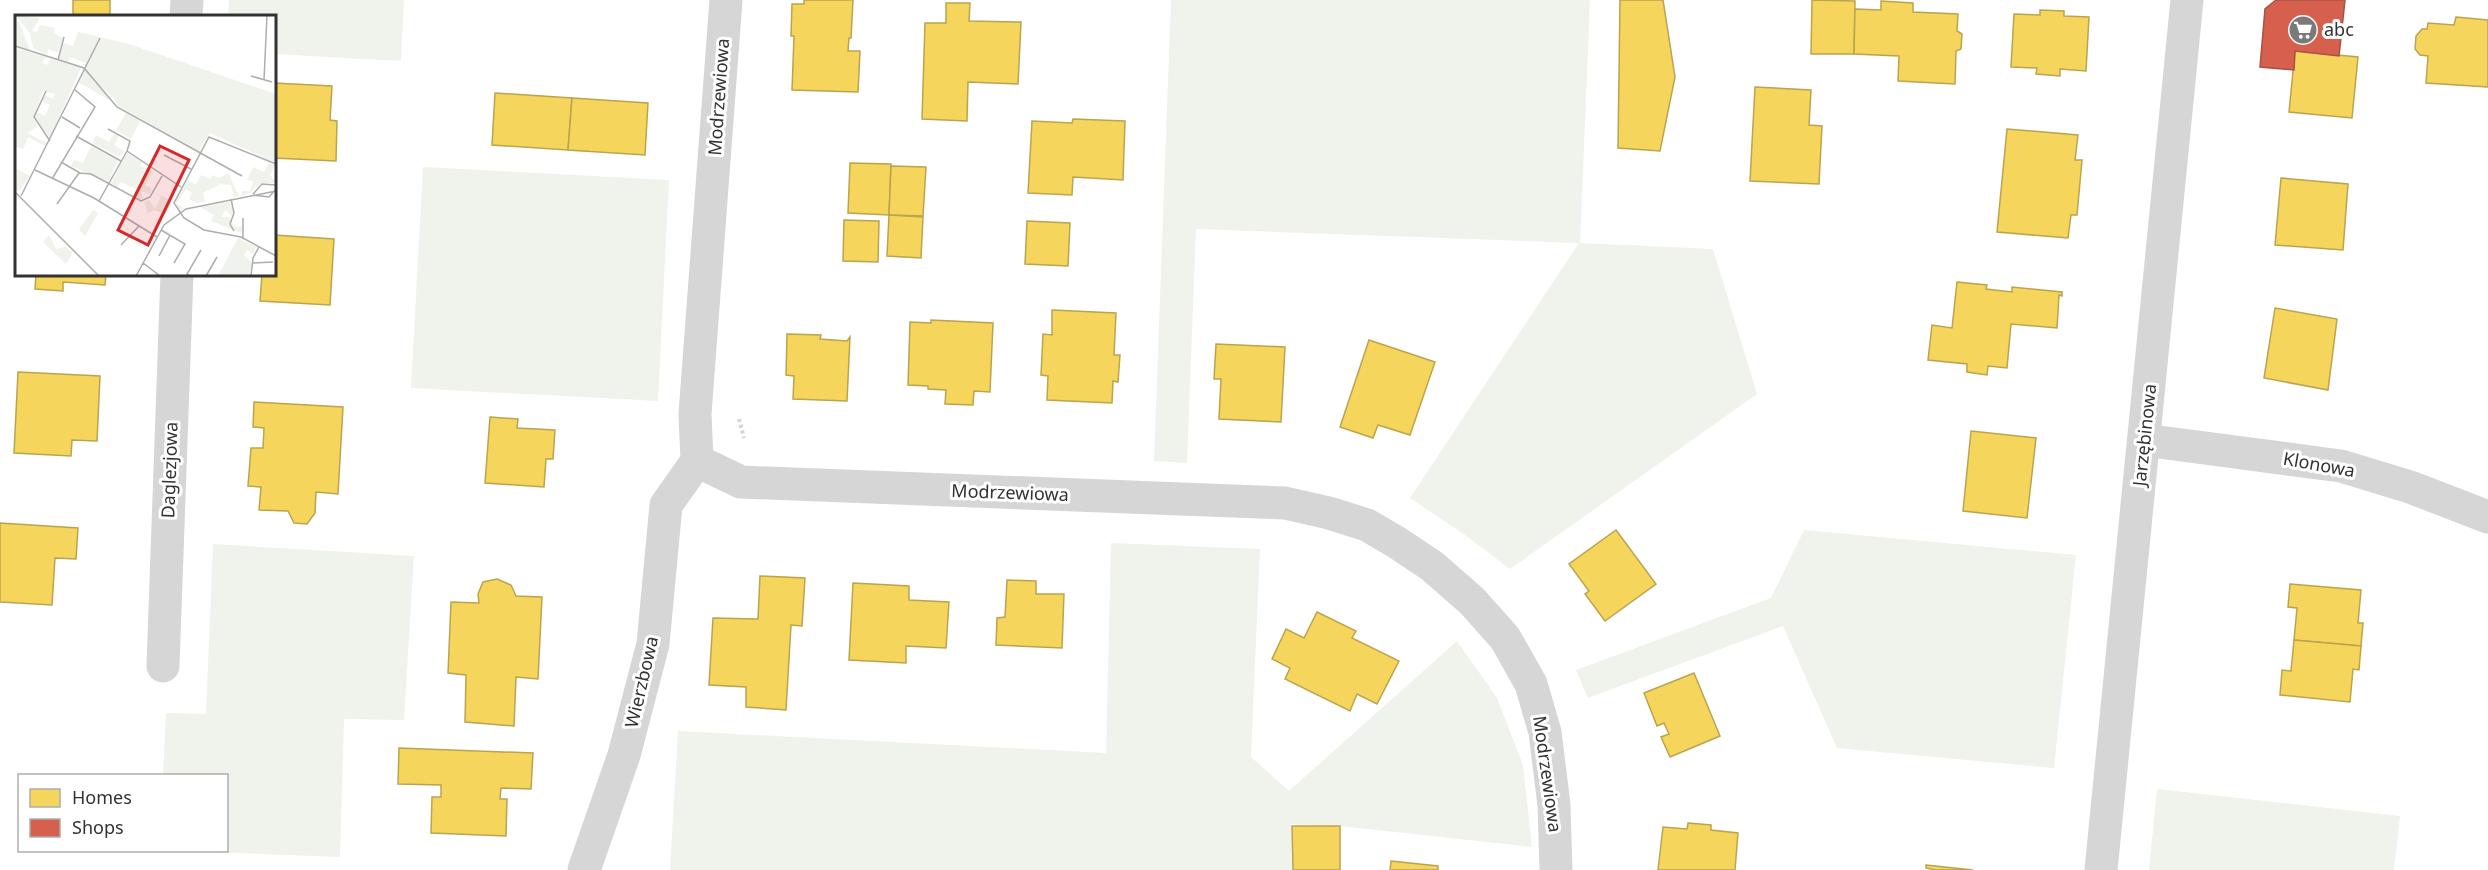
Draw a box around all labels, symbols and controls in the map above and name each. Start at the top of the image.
supermarket icon: abc [2287,14,2319,46]
inset map [15,15,276,276]
place label: abc [2324,17,2354,41]
street label: Modrzewiowa [702,37,734,156]
street label: Jarzębinowa [2126,383,2161,489]
street label: Daglezjowa [155,421,183,519]
street label: Klonowa [2281,446,2357,482]
street label: Modrzewiowa [951,478,1069,506]
street label: Wierzbowa [619,634,663,730]
street label: Modrzewiowa [1528,714,1568,834]
legend [18,774,228,852]
text: Homes [72,785,132,809]
text: Shops [72,815,124,839]

